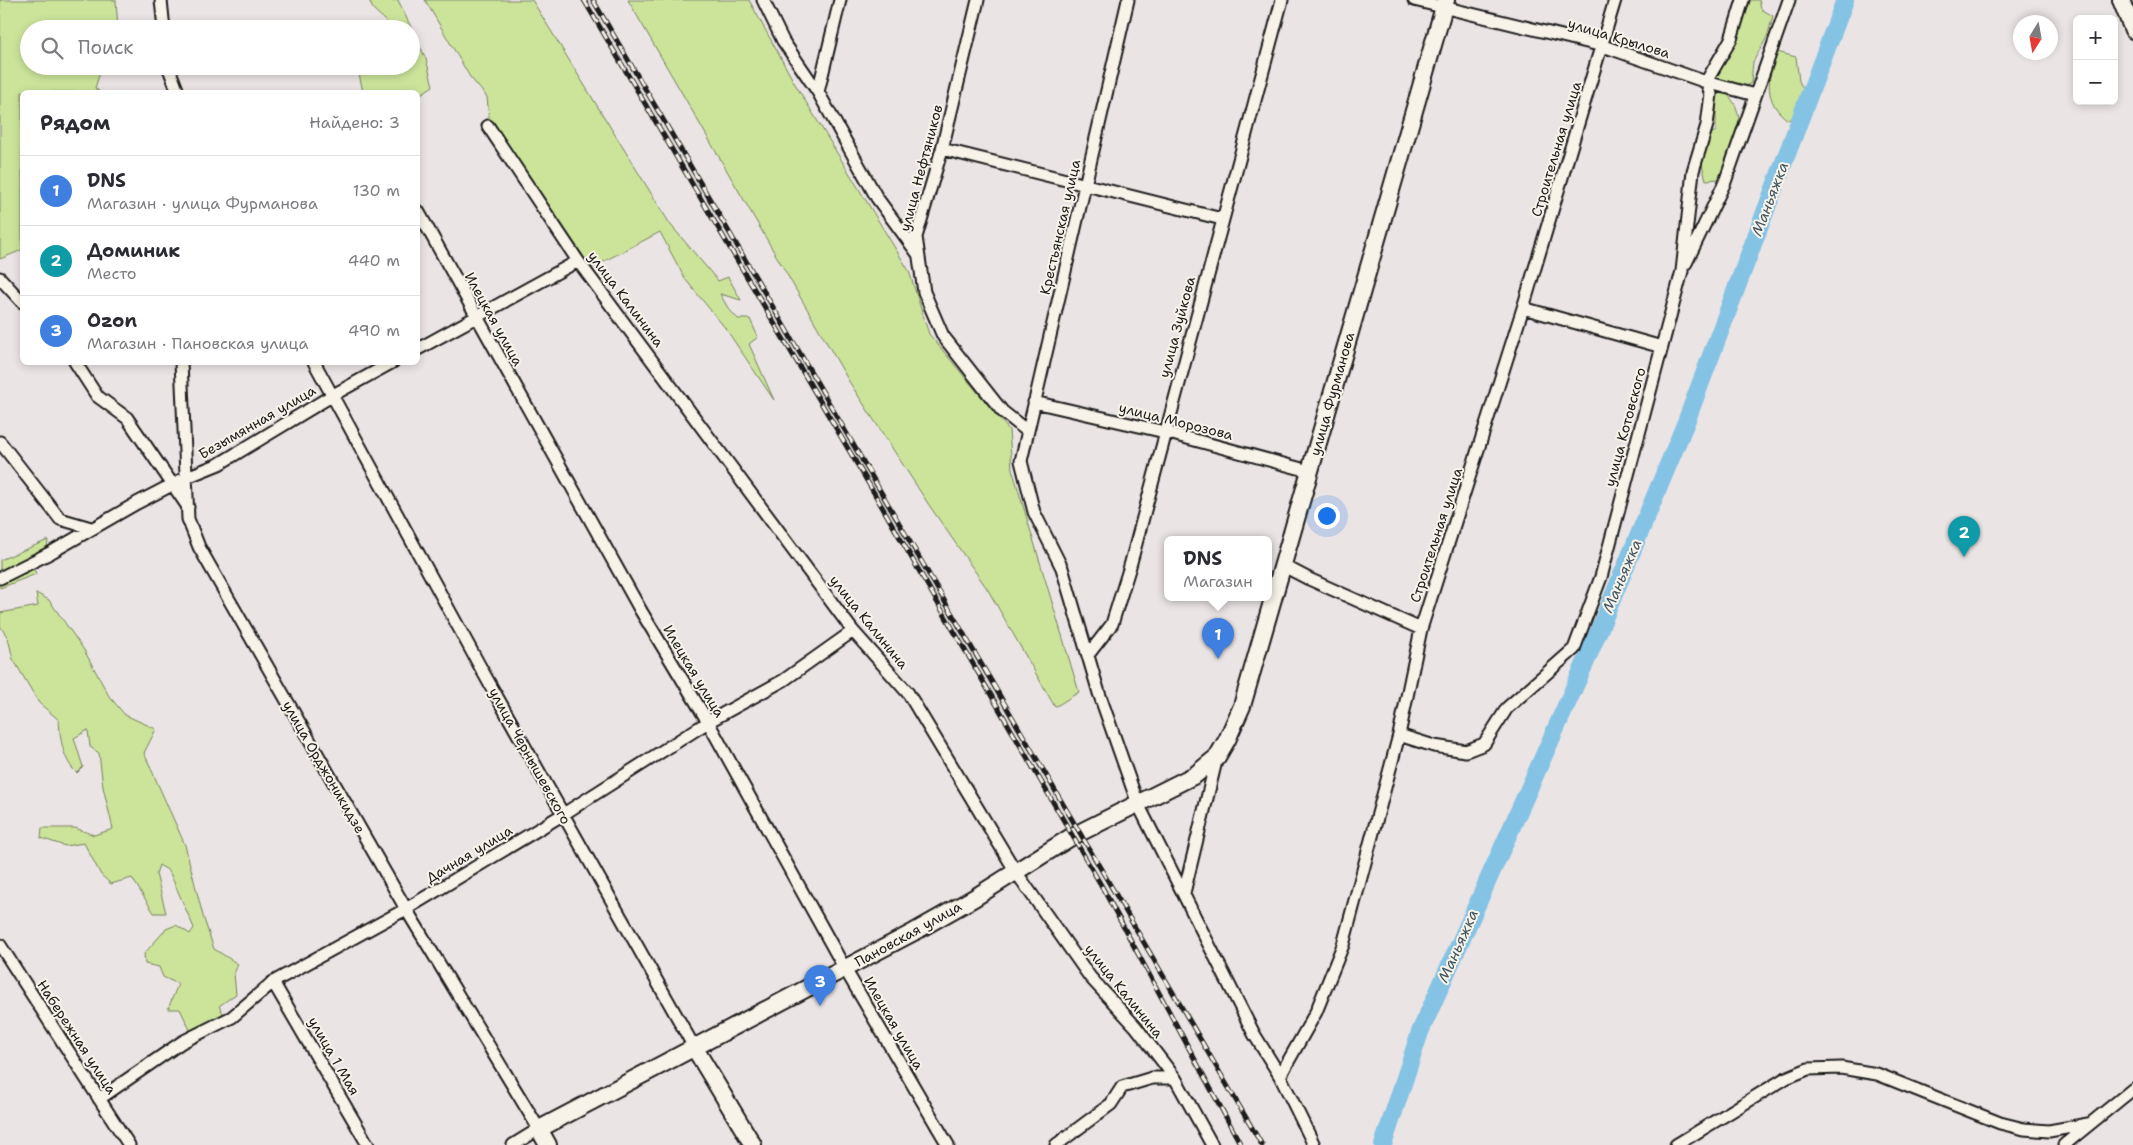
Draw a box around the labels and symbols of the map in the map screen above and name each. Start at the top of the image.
street label: улица Крылова [1566,14,1673,62]
north arrow [2013,15,2058,60]
street label: Строительная улица [1527,79,1585,219]
street label: улица Нефтяников [895,103,947,233]
street label: Крестьянская улица [1036,157,1084,296]
water label: Маньяжка [1747,159,1793,239]
street label: улица Калинина [584,247,668,351]
street label: Илецкая улица [461,269,527,369]
street label: улица Зуйкова [1155,274,1199,380]
street label: улица Фурманова [1306,330,1358,458]
street label: улица Котовского [1600,365,1650,489]
street label: Безымянная улица [195,381,319,463]
street label: улица Морозова [1117,398,1235,444]
street label: Строительная улица [1406,465,1466,605]
your location [1314,503,1340,529]
pin: 2 [1948,516,1980,557]
water label: Маньяжка [1598,536,1646,616]
street label: улица Калинина [826,571,913,673]
pin: 1 [1202,618,1234,659]
street label: Илецкая улица [659,621,729,721]
street label: улица Чернышевского [485,685,575,827]
street label: улица Орджоникидзе [279,697,369,837]
street label: Дачная улица [422,821,516,887]
street label: Пановская улица [851,897,965,971]
water label: Маньяжка [1433,906,1483,986]
street label: улица Калинина [1081,940,1168,1042]
pin: 3 [804,965,836,1006]
street label: Илецкая улица [860,973,928,1073]
street label: Набережная улица [33,976,121,1098]
street label: улица 1 Мая [304,1014,364,1098]

